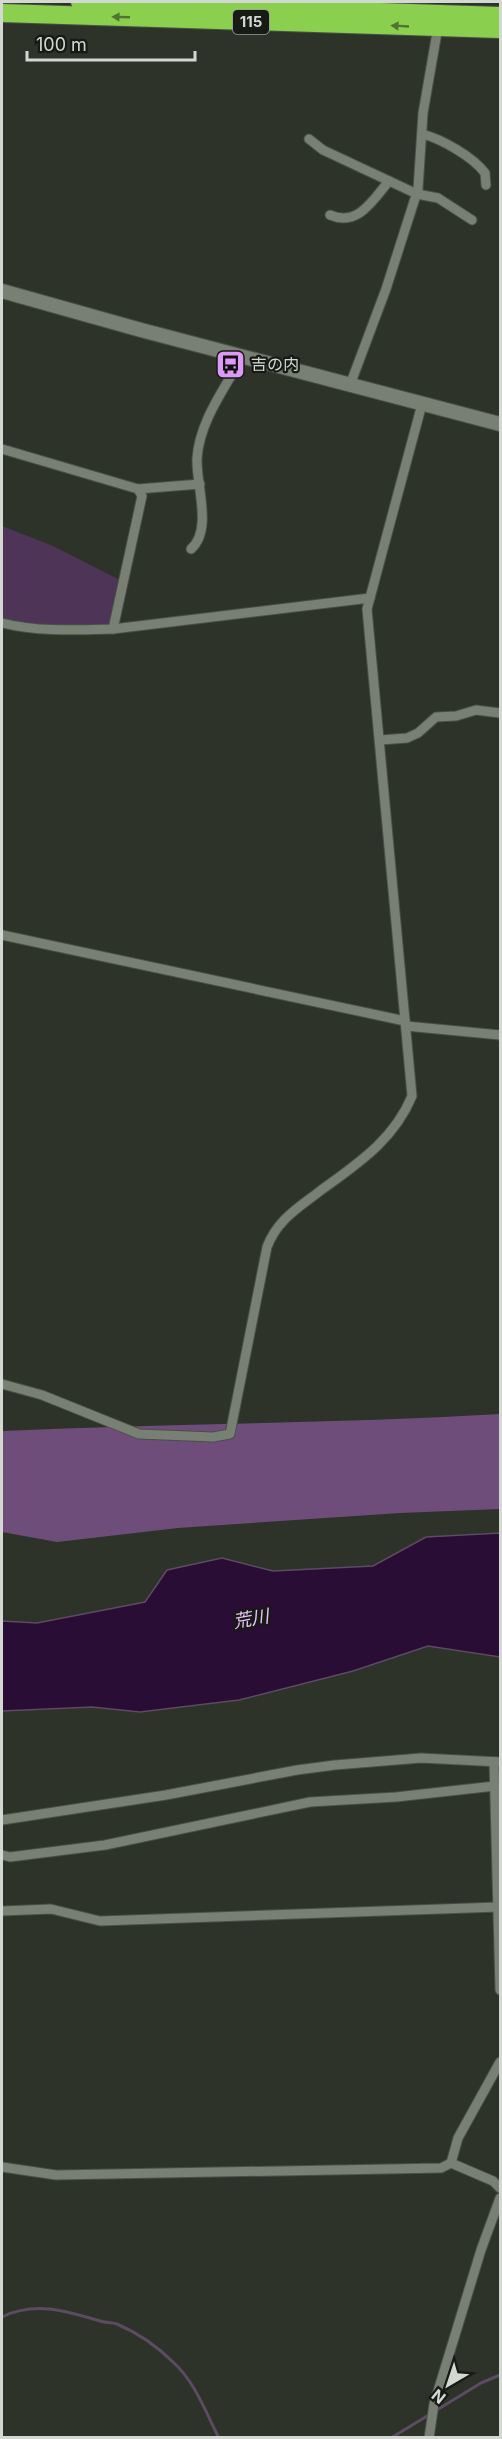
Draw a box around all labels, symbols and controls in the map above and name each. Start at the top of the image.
road number: 115 [233,10,269,34]
one-way arrow [112,13,131,22]
one-way arrow [391,21,410,30]
scale bar [27,24,195,62]
text: 100 m [36,34,87,55]
bus stop icon: 吉の内 [214,348,246,380]
place label: 吉の内 [251,354,299,374]
water label: 荒川 [231,1605,272,1632]
north arrow [418,2355,478,2415]
text: N [428,2385,450,2408]

